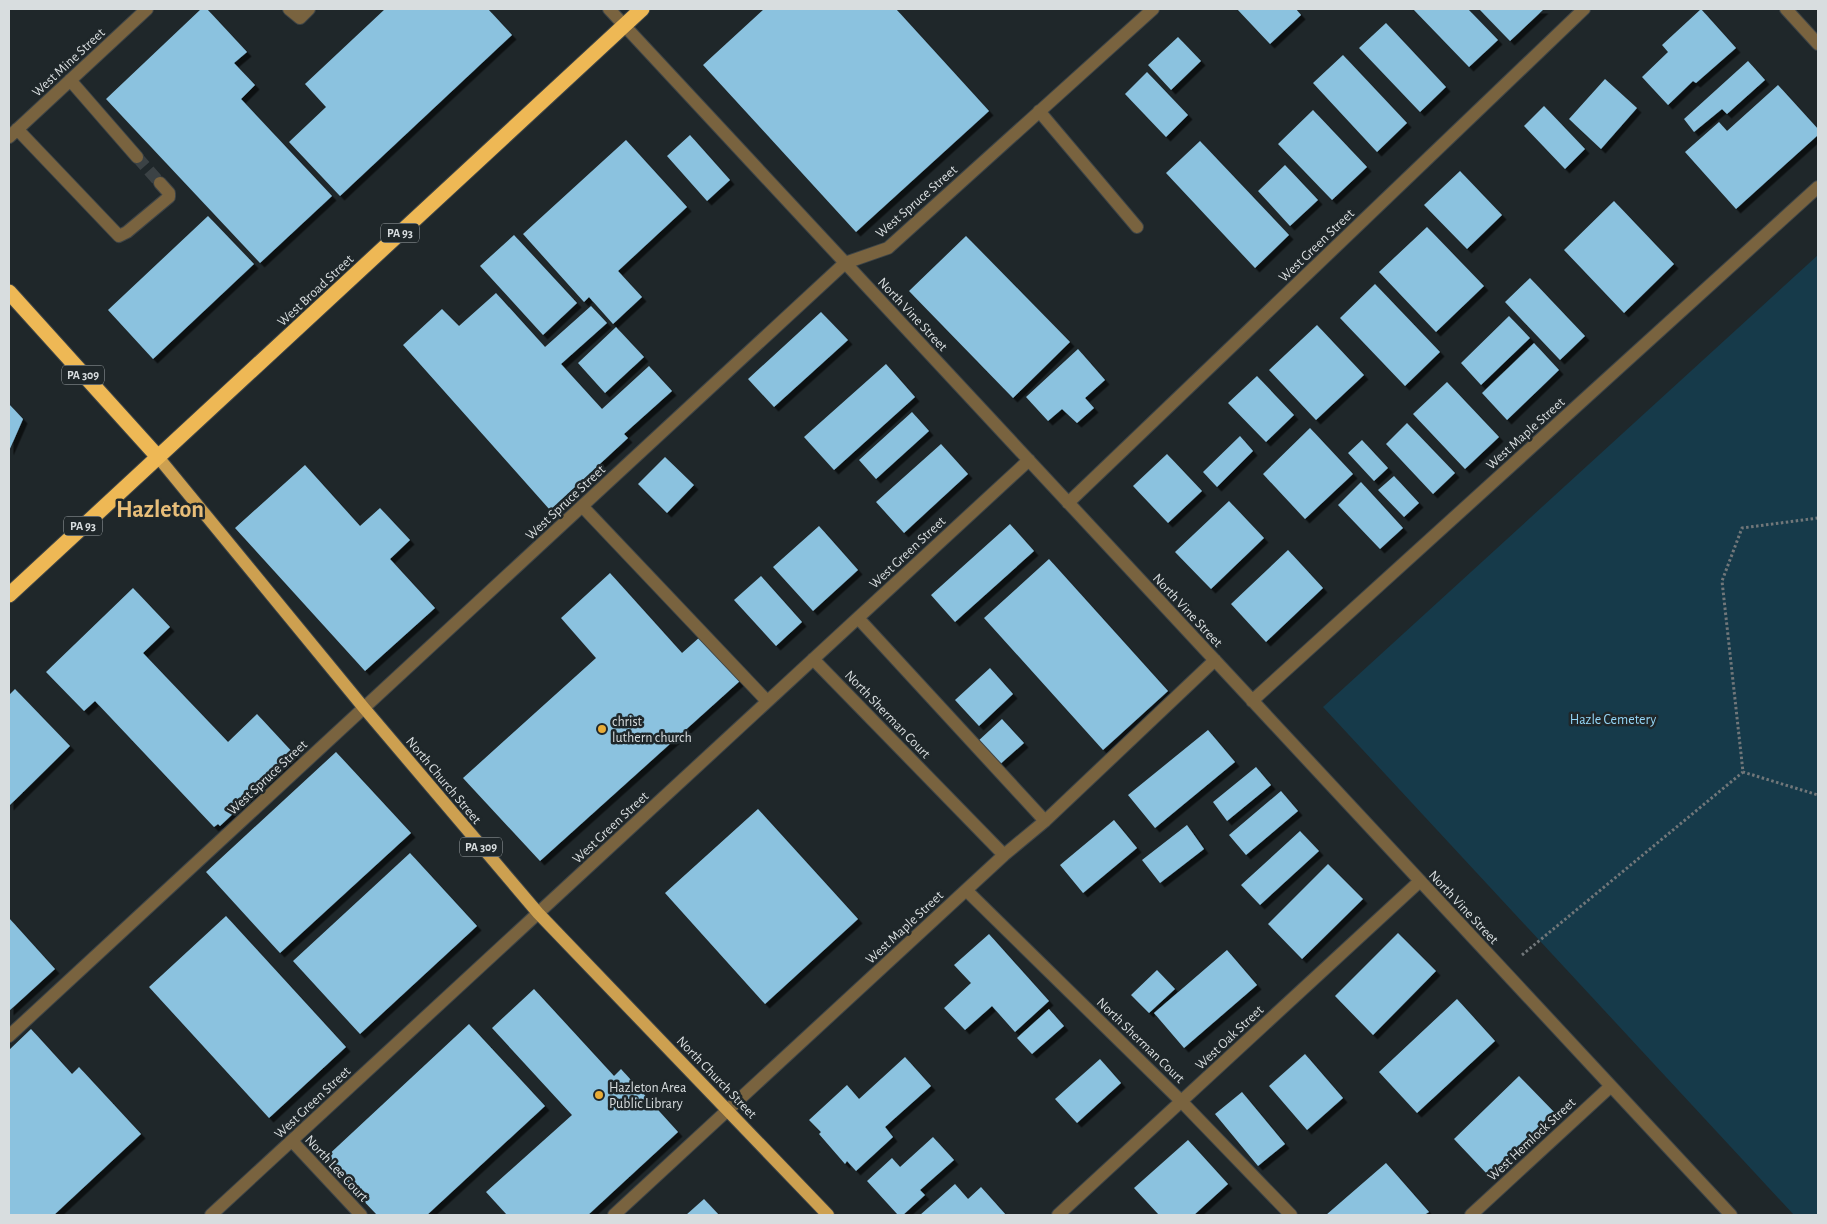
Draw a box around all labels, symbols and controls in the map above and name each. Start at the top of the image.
street label: West Mine Street [30,25,108,100]
street label: West Spruce Street [873,162,960,241]
street label: West Green Street [1276,206,1357,285]
road number: PA 93 [381,224,419,242]
street label: West Broad Street [275,252,357,329]
street label: North Vine Street [875,275,950,355]
road number: PA 309 [62,366,104,384]
street label: West Maple Street [1484,395,1568,472]
street label: West Spruce Street [523,462,608,543]
district label: Hazleton [116,498,204,522]
street label: West Green Street [867,514,949,591]
road number: PA 93 [64,516,102,536]
street label: North Vine Street [1150,571,1225,651]
street label: North Sherman Court [842,668,933,762]
park label: Hazle Cemetery [1570,713,1656,727]
place label: christ luthern church [612,715,692,745]
marker: christ luthern church [596,723,608,735]
street label: North Church Street [403,735,484,827]
street label: West Spruce Street [225,737,310,818]
street label: West Green Street [570,789,652,866]
road number: PA 309 [460,838,502,856]
street label: North Vine Street [1426,868,1501,948]
street label: West Maple Street [863,888,946,967]
street label: North Sherman Court [1094,995,1187,1086]
street label: West Oak Street [1193,1002,1267,1073]
street label: North Church Street [674,1034,759,1122]
street label: West Green Street [272,1064,354,1141]
place label: Hazleton Area Public Library [609,1081,687,1111]
marker: Hazleton Area Public Library [593,1089,605,1101]
street label: West Hemlock Street [1485,1095,1579,1184]
street label: North Lee Court [302,1133,371,1205]

